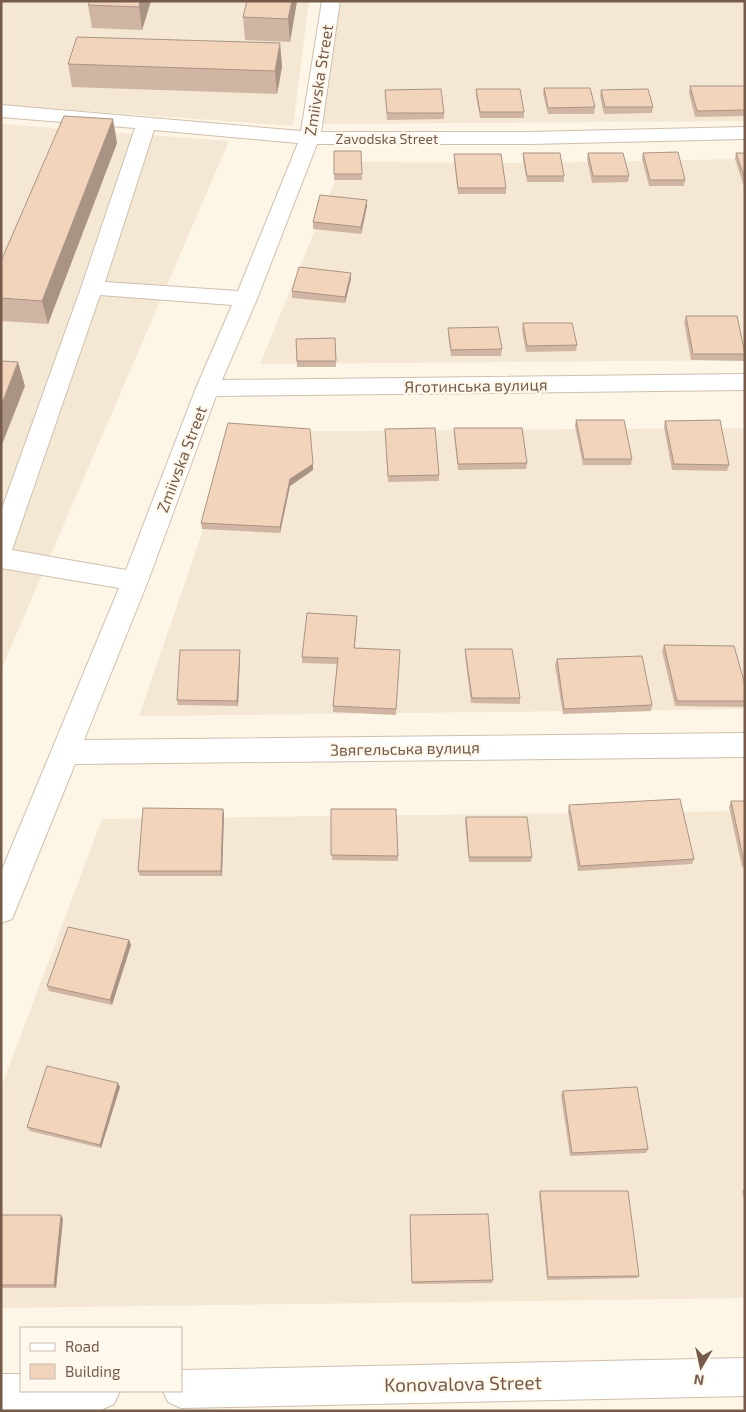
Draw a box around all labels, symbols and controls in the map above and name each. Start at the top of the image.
street label: Zmiivska Street [300,23,336,137]
street label: Zavodska Street [336,130,438,147]
street label: Яготинська вулиця [404,374,548,397]
street label: Zmiivska Street [152,403,210,515]
street label: Звягельська вулиця [330,737,480,760]
legend [20,1327,182,1392]
text: Road [65,1337,100,1355]
north arrow [676,1342,726,1392]
text: Building [65,1362,121,1380]
street label: Konovalova Street [384,1370,542,1396]
text: N [693,1371,705,1390]

